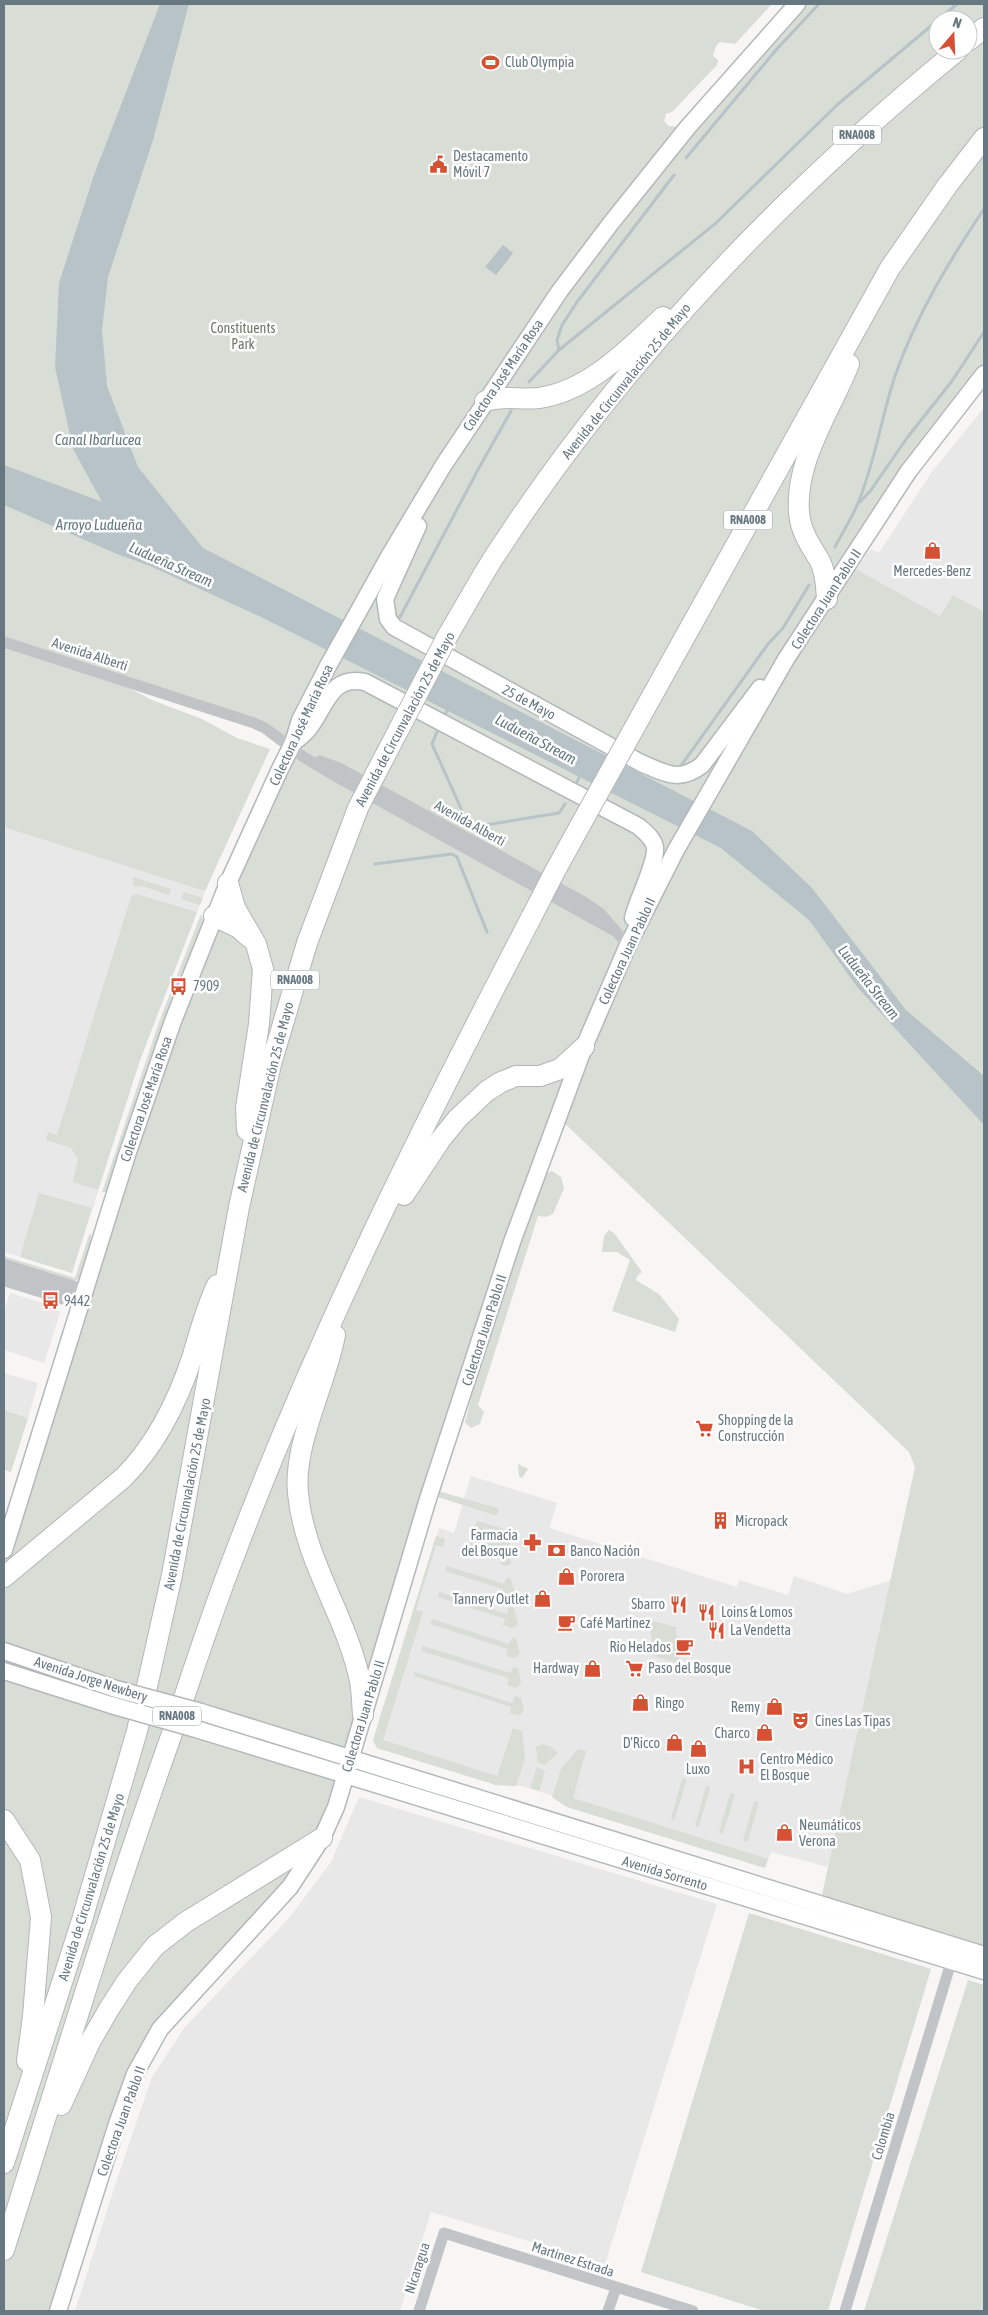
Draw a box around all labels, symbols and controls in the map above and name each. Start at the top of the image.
north arrow [928,10,978,60]
text: N [951,14,964,32]
sports icon: Club Olympia [481,52,501,72]
place label: Club Olympia [505,54,574,70]
road number: RNA008 [833,126,881,144]
place label: Destacamento Móvil 7 [453,148,528,180]
public building icon: Destacamento Móvil 7 [429,154,449,174]
street label: Avenida de Circunvalación 25 de Mayo [558,300,694,462]
street label: Colectora José María Rosa [460,316,546,434]
park label: Constituents Park [211,320,275,352]
water label: Canal Ibarlucea [55,431,141,448]
road number: RNA008 [724,510,772,530]
water label: Arroyo Ludueña [55,516,142,533]
water label: Ludueña Stream [127,538,215,590]
shop icon: Mercedes-Benz [922,541,942,561]
street label: Colectora Juan Pablo II [788,546,864,652]
place label: Mercedes-Benz [893,563,971,579]
street label: Avenida de Circunvalación 25 de Mayo [352,629,458,809]
street label: Avenida Alberti [50,634,130,674]
street label: Colectora José María Rosa [266,662,336,788]
street label: 25 de Mayo [500,681,558,723]
water label: Ludueña Stream [493,711,580,768]
street label: Avenida Alberti [432,797,508,849]
street label: Colectora Juan Pablo II [595,895,659,1007]
water label: Ludueña Stream [835,942,903,1023]
road number: RNA008 [271,970,319,990]
bus stop icon: 7909 [169,976,189,996]
place label: 7909 [193,978,219,994]
street label: Avenida de Circunvalación 25 de Mayo [234,1000,296,1194]
street label: Colectora José María Rosa [117,1034,175,1164]
street label: Colectora Juan Pablo II [458,1272,510,1388]
bus stop icon: 9442 [40,1291,60,1311]
place label: 9442 [64,1293,90,1309]
street label: Avenida de Circunvalación 25 de Mayo [161,1397,213,1591]
place label: Shopping de la Construcción [718,1412,794,1444]
supermarket icon: Shopping de la Construcción [694,1418,714,1438]
building icon: Micropack [711,1511,731,1531]
place label: Micropack [735,1513,788,1529]
place label: Farmacia del Bosque [461,1527,518,1559]
pharmacy icon: Farmacia del Bosque [522,1533,542,1553]
bank icon: Banco Nación [546,1541,566,1561]
place label: Banco Nación [570,1543,640,1559]
shop icon: Pororera [556,1566,576,1586]
place label: Pororera [580,1568,625,1584]
shop icon: Tannery Outlet [533,1589,553,1609]
place label: Tannery Outlet [453,1591,529,1607]
restaurant icon: Sbarro [669,1594,689,1614]
place label: Sbarro [631,1596,665,1612]
restaurant icon: Loins & Lomos [697,1602,717,1622]
place label: Loins & Lomos [721,1604,793,1620]
cafe icon: Café Martínez [556,1613,576,1633]
place label: Café Martínez [580,1615,650,1631]
restaurant icon: La Vendetta [706,1620,726,1640]
place label: La Vendetta [730,1622,791,1638]
cafe icon: Río Helados [675,1637,695,1657]
place label: Río Helados [609,1639,671,1655]
street label: Avenida Jorge Newbery [32,1653,150,1705]
street label: Colectora Juan Pablo II [338,1658,388,1774]
shop icon: Hardway [583,1658,603,1678]
supermarket icon: Paso del Bosque [624,1658,644,1678]
place label: Hardway [533,1660,579,1676]
place label: Paso del Bosque [648,1660,731,1676]
shop icon: Ringo [631,1693,651,1713]
place label: Ringo [655,1695,684,1711]
shop icon: Remy [764,1697,784,1717]
place label: Remy [731,1699,760,1715]
road number: RNA008 [153,1706,201,1725]
theatre icon: Cines Las Tipas [791,1711,811,1731]
place label: Cines Las Tipas [815,1713,891,1729]
shop icon: Charco [754,1723,774,1743]
place label: Charco [715,1725,750,1741]
shop icon: D'Ricco [664,1733,684,1753]
place label: D'Ricco [623,1735,660,1751]
shop icon: Luxo [688,1739,708,1759]
place label: Centro Médico El Bosque [760,1751,833,1783]
hospital icon: Centro Médico El Bosque [736,1757,756,1777]
place label: Luxo [686,1761,710,1777]
street label: Avenida de Circunvalación 25 de Mayo [55,1791,127,1983]
place label: Neumáticos Verona [799,1817,861,1849]
shop icon: Neumáticos Verona [775,1823,795,1843]
street label: Avenida Sorrento [620,1852,710,1894]
street label: Colectora Juan Pablo II [94,2064,148,2178]
street label: Colombia [868,2110,898,2162]
street label: Martinez Estrada [530,2238,616,2280]
street label: Nicaragua [401,2240,433,2296]

